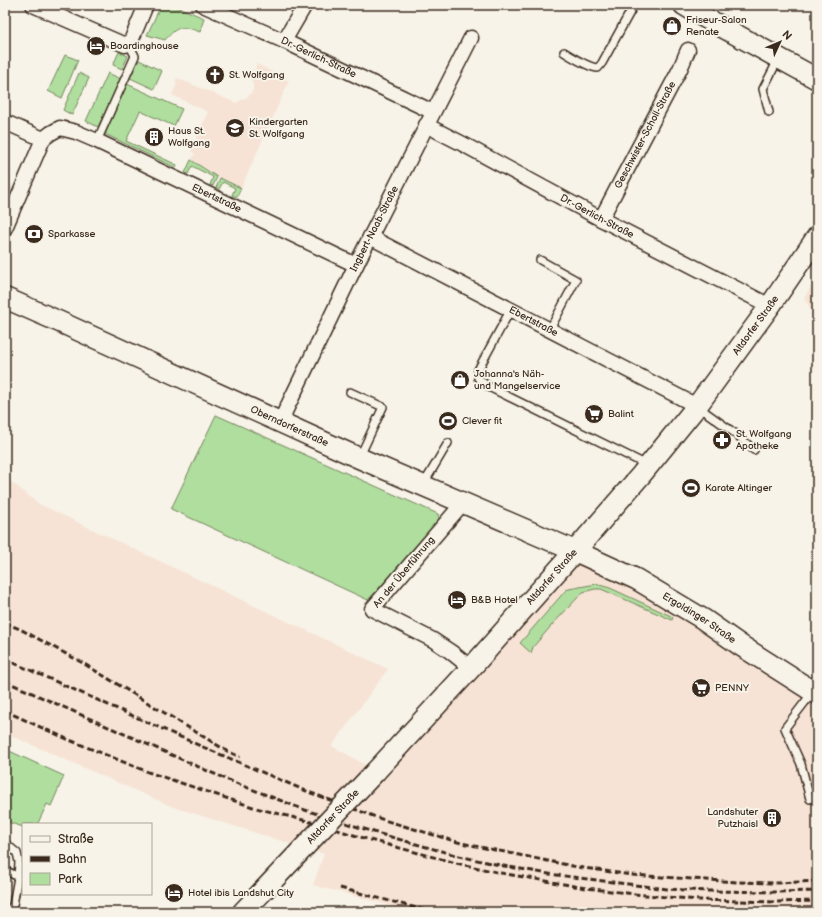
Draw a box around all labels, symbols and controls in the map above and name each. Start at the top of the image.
place label: Friseur-Salon Renate [686,14,747,38]
shop icon: Friseur-Salon Renate [661,15,683,37]
north arrow [760,22,800,62]
text: N [779,28,794,43]
street label: Dr.-Gerlich-Straße [279,34,358,81]
hotel icon: Boardinghouse [85,35,107,57]
place label: Boardinghouse [110,40,179,52]
church icon: St. Wolfgang [204,64,226,86]
place label: St. Wolfgang [229,69,285,81]
street label: Geschwister-Scholl-Straße [612,79,678,191]
place label: Kindergarten St. Wolfgang [249,116,308,140]
school or university icon: Kindergarten St. Wolfgang [224,117,246,139]
place label: Haus St. Wolfgang [168,125,210,149]
building icon: Haus St. Wolfgang [143,126,165,148]
street label: Ebertstraße [190,181,243,215]
street label: Ingbert-Naab-Straße [348,184,401,274]
street label: Dr.-Gerlich-Straße [558,192,636,241]
bank icon: Sparkasse [23,223,45,245]
place label: Sparkasse [48,228,95,240]
street label: Altdorfer Straße [730,293,781,357]
street label: Ebertstraße [507,304,560,339]
place label: Johanna's Näh- und Mangelservice [474,368,560,392]
shop icon: Johanna's Näh- und Mangelservice [449,369,471,391]
street label: Oberndorferstraße [248,403,330,449]
supermarket icon: Balint [583,403,605,425]
place label: Balint [608,408,634,420]
sports icon: Clever fit [437,410,459,432]
place label: Clever fit [462,415,502,427]
place label: St. Wolfgang Apotheke [736,428,792,452]
pharmacy icon: St. Wolfgang Apotheke [711,429,733,451]
sports icon: Karate Altinger [680,477,702,499]
place label: Karate Altinger [705,482,773,494]
street label: An der Überführung [371,534,437,610]
street label: Altdorfer Straße [524,546,580,607]
hotel icon: B&B Hotel [446,589,468,611]
street label: Ergoldinger Straße [660,590,738,646]
place label: B&B Hotel [471,594,518,606]
supermarket icon: PENNY [690,677,712,699]
place label: PENNY [715,682,749,694]
street label: Altdorfer Straße [304,787,362,846]
place label: Landshuter Putzhaisl [707,806,758,830]
building icon: Landshuter Putzhaisl [761,807,783,829]
legend [22,823,152,895]
text: Straße [58,832,94,847]
text: Bahn [58,852,87,867]
text: Park [58,872,82,887]
hotel icon: Hotel ibis Landshut City [163,882,185,904]
place label: Hotel ibis Landshut City [188,887,294,899]

